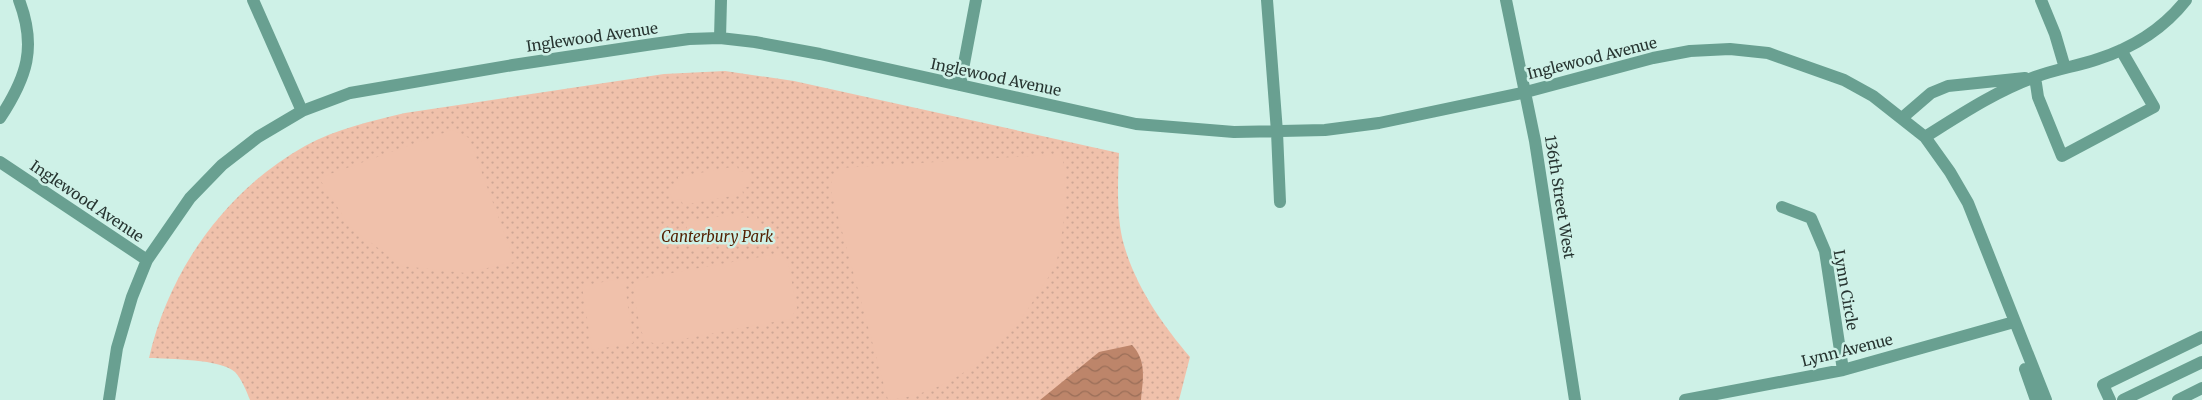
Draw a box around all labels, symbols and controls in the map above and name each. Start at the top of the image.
street label: Inglewood Avenue [525,18,659,56]
street label: Inglewood Avenue [1525,33,1659,83]
street label: Inglewood Avenue [929,54,1063,100]
street label: 136th Street West [1541,134,1579,260]
street label: Inglewood Avenue [27,156,148,246]
park label: Canterbury Park [661,227,774,246]
street label: Lynn Circle [1830,248,1862,332]
street label: Lynn Avenue [1799,329,1895,371]

